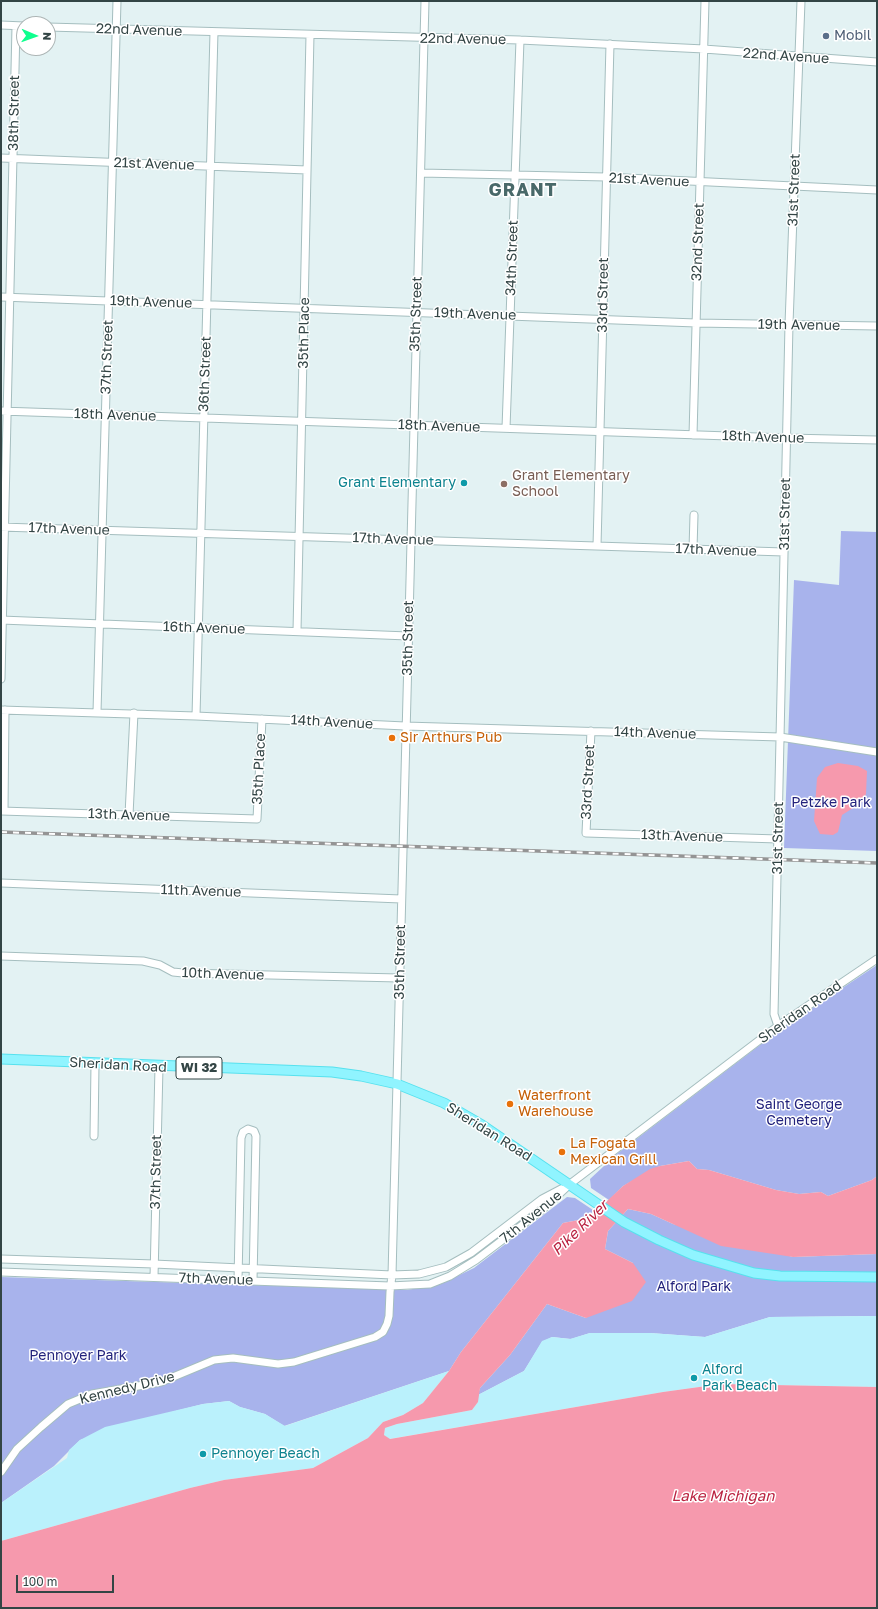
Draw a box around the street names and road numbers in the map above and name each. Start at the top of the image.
street label: 22nd Avenue [96,20,182,40]
street label: 22nd Avenue [420,30,506,48]
street label: 22nd Avenue [742,45,830,67]
street label: 38th Street [5,75,23,151]
street label: 31st Street [784,153,804,227]
street label: 21st Avenue [113,154,195,174]
street label: 21st Avenue [608,169,690,191]
street label: 32nd Street [688,202,708,282]
street label: 34th Street [502,220,522,296]
street label: 33rd Street [594,257,612,333]
street label: 35th Street [406,276,426,352]
street label: 19th Avenue [110,292,192,312]
street label: 35th Place [295,297,313,369]
street label: 19th Avenue [434,304,516,324]
street label: 19th Avenue [758,316,840,334]
street label: 37th Street [97,319,117,395]
street label: 36th Street [195,336,215,412]
street label: 18th Avenue [74,405,156,425]
street label: 18th Avenue [398,416,480,436]
street label: 18th Avenue [722,427,804,447]
street label: 31st Street [776,477,794,551]
street label: 17th Avenue [28,519,110,539]
street label: 17th Avenue [352,529,434,549]
street label: 17th Avenue [675,540,757,560]
street label: 35th Street [399,600,417,676]
street label: 16th Avenue [163,618,245,638]
street label: 14th Avenue [290,711,374,733]
street label: 14th Avenue [614,723,696,743]
street label: 35th Place [249,733,269,805]
street label: 33rd Street [578,744,598,820]
street label: 31st Street [769,801,787,875]
street label: 13th Avenue [88,805,170,825]
street label: 13th Avenue [641,826,723,846]
street label: 11th Avenue [160,881,242,901]
street label: 35th Street [391,924,409,1000]
street label: 10th Avenue [181,964,265,984]
street label: Sheridan Road [755,977,845,1047]
street label: Sheridan Road [69,1054,167,1076]
road number: WI 32 [176,1057,222,1079]
street label: Sheridan Road [443,1099,535,1165]
street label: 37th Street [147,1134,165,1210]
street label: 7th Avenue [497,1187,565,1247]
street label: 7th Avenue [178,1269,254,1289]
street label: Kennedy Drive [78,1368,176,1408]

